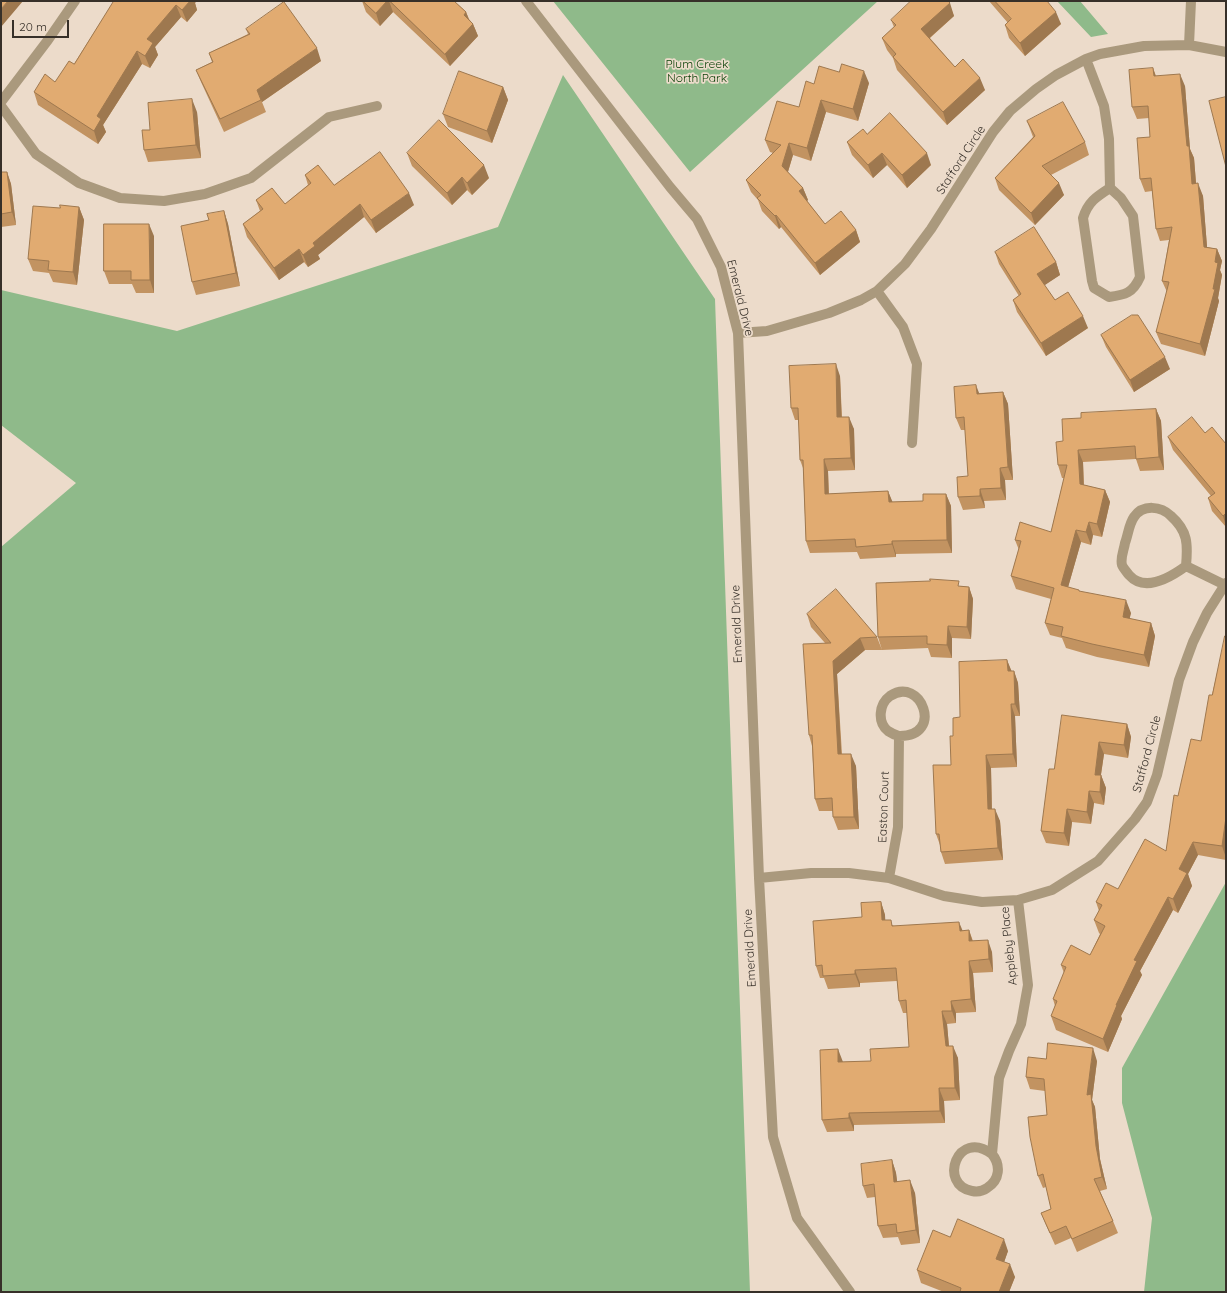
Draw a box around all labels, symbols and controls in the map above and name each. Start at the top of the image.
scale bar [14,12,71,38]
text: 20 m [19,19,47,34]
park label: Plum Creek North Park [665,57,729,85]
street label: Stafford Circle [933,123,989,197]
street label: Emerald Drive [724,258,756,338]
street label: Emerald Drive [728,585,746,663]
street label: Stafford Circle [1130,714,1164,794]
street label: Easton Court [876,771,892,843]
street label: Appleby Place [998,906,1020,986]
street label: Emerald Drive [741,908,759,988]

